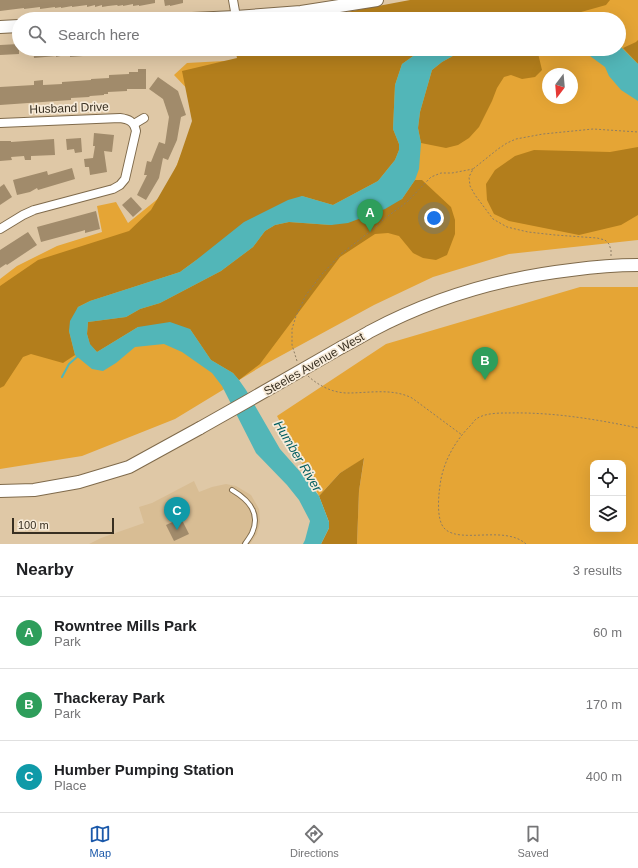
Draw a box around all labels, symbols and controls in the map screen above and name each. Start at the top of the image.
search box [12,12,626,56]
icon: search [26,23,48,45]
text: Search here [58,26,140,43]
north arrow [542,68,578,104]
street label: Husband Drive [29,100,109,116]
pin: A [357,199,383,232]
your location [424,208,444,228]
street label: Steeles Avenue West [261,329,367,398]
pin: B [472,347,498,380]
water label: Humber River [271,418,325,495]
map controls [590,460,626,532]
button: locate [590,460,626,496]
button: layers [590,496,626,532]
pin: C [164,497,190,530]
scale bar [12,516,114,535]
text: 100 m [18,519,49,531]
text: Nearby [16,560,74,579]
text: 3 results [573,563,622,578]
text: Rowntree Mills Park [54,617,197,634]
text: A [24,625,34,640]
text: 60 m [593,625,622,640]
text: Park [54,634,81,649]
text: Thackeray Park [54,689,165,706]
text: B [24,697,34,712]
text: 170 m [586,697,622,712]
text: Park [54,706,81,721]
text: Humber Pumping Station [54,761,234,778]
text: C [24,769,34,784]
text: 400 m [586,769,622,784]
text: Place [54,778,87,793]
tab: Map [89,823,111,859]
tab: Directions [290,823,339,859]
tab: Saved [517,823,549,859]

